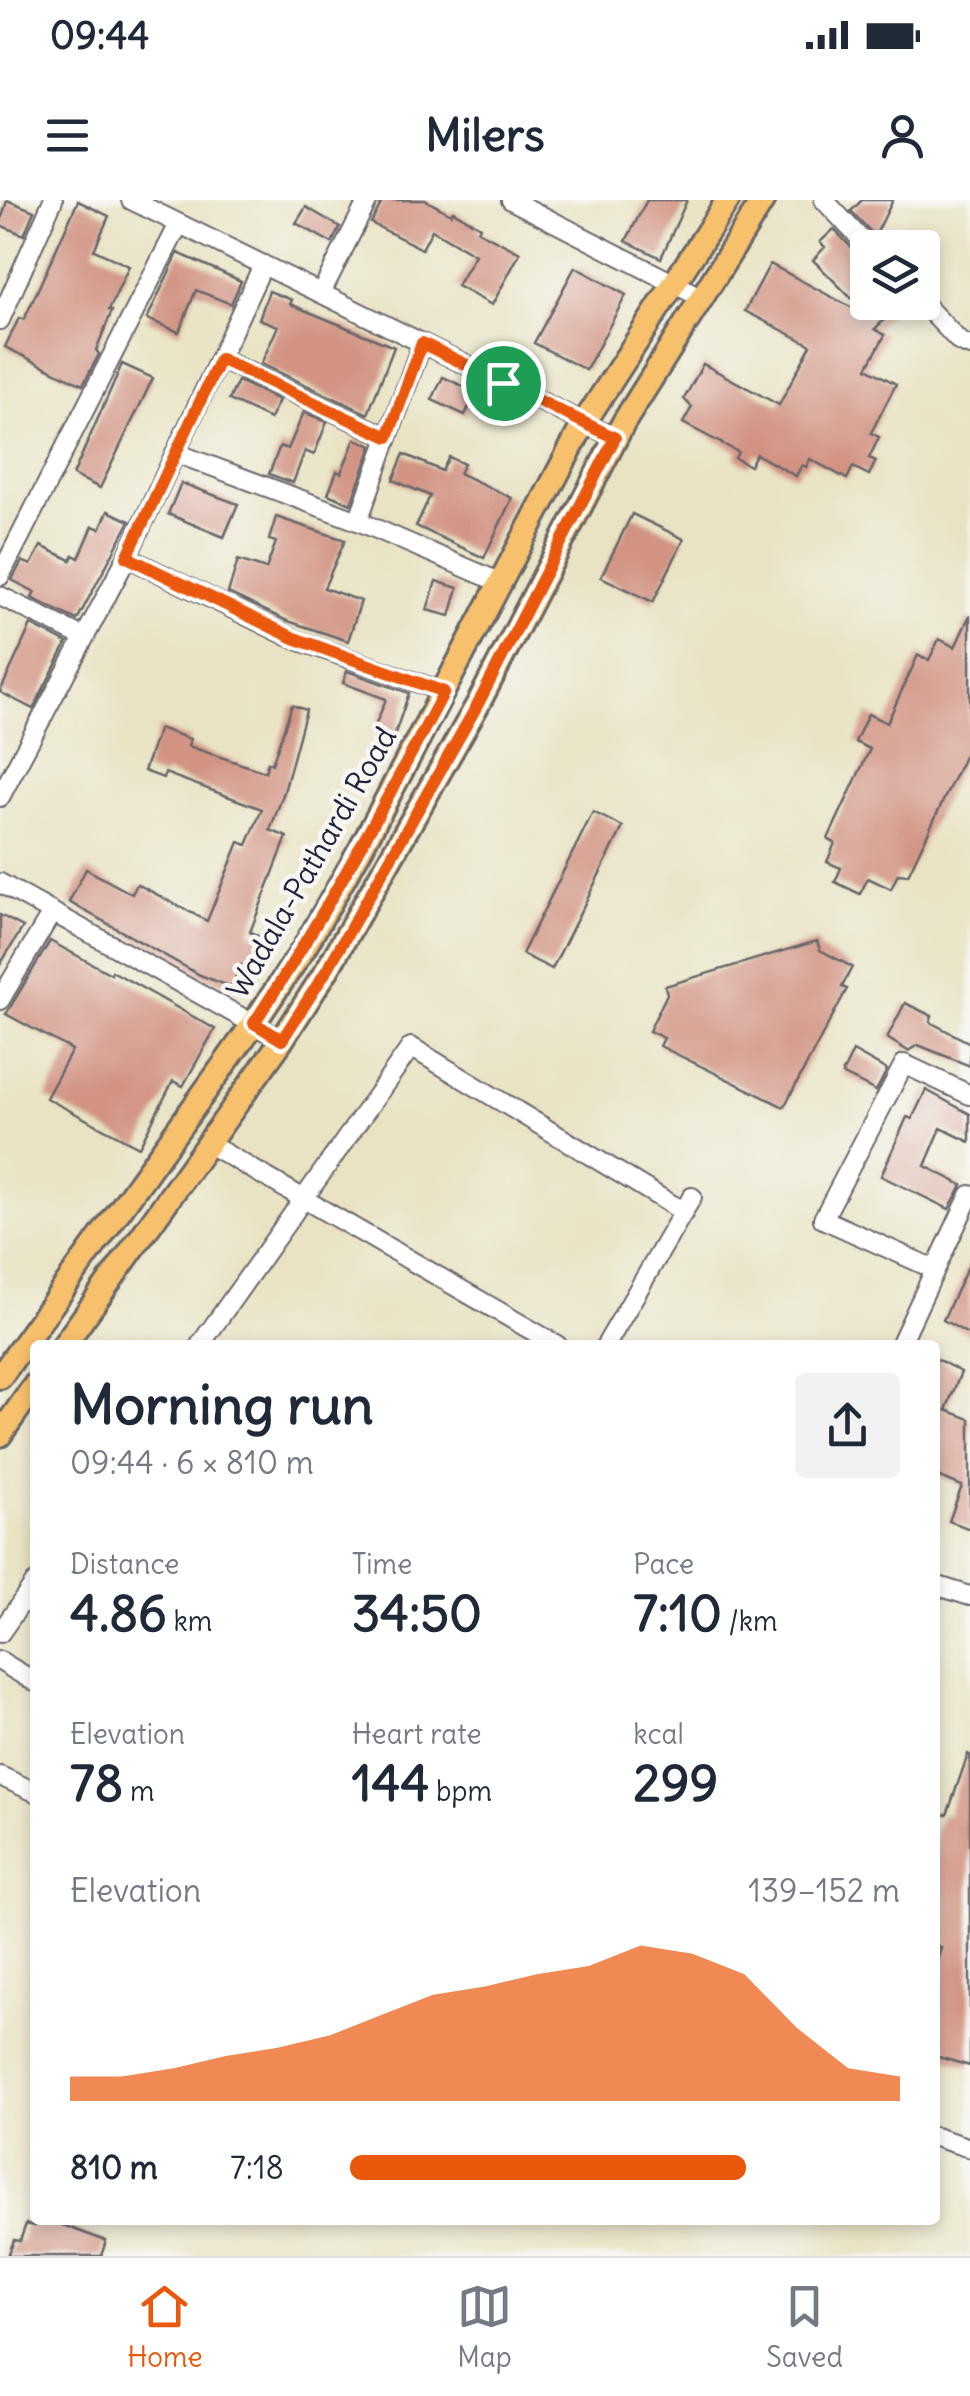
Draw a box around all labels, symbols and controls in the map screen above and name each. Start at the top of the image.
text: 09:44 [50,12,149,59]
text: Milers [425,107,545,163]
icon: menu [40,108,95,163]
icon: person [875,108,930,163]
map controls [850,230,940,320]
button: layers [850,230,940,320]
pin [461,341,546,426]
icon: arrive [476,356,531,411]
street label: Wadala-Pathardi Road [218,720,404,1005]
text: Morning run [70,1370,374,1439]
button: share [795,1373,900,1478]
text: 09:44 · 6 × 810 m [70,1442,314,1483]
text: Distance [70,1546,179,1582]
text: Time [352,1546,412,1582]
text: Pace [633,1546,694,1582]
text: 4.86 [70,1582,167,1645]
text: 34:50 [352,1582,482,1645]
text: 7:10 [633,1582,722,1645]
text: km [167,1603,212,1639]
text: /km [722,1603,778,1639]
text: Elevation [70,1716,185,1752]
text: Heart rate [352,1716,482,1752]
text: kcal [633,1716,684,1752]
text: 78 [70,1752,123,1815]
text: 144 [352,1752,429,1815]
text: 299 [633,1752,718,1815]
text: m [123,1773,155,1809]
text: bpm [429,1773,492,1809]
text: Elevation [70,1870,201,1911]
text: 139–152 m [748,1870,900,1911]
text: 810 m [70,2147,158,2188]
text: 7:18 [230,2147,284,2188]
tab: Home [127,2279,203,2375]
tab: Map [457,2279,512,2375]
tab: Saved [766,2279,843,2375]

